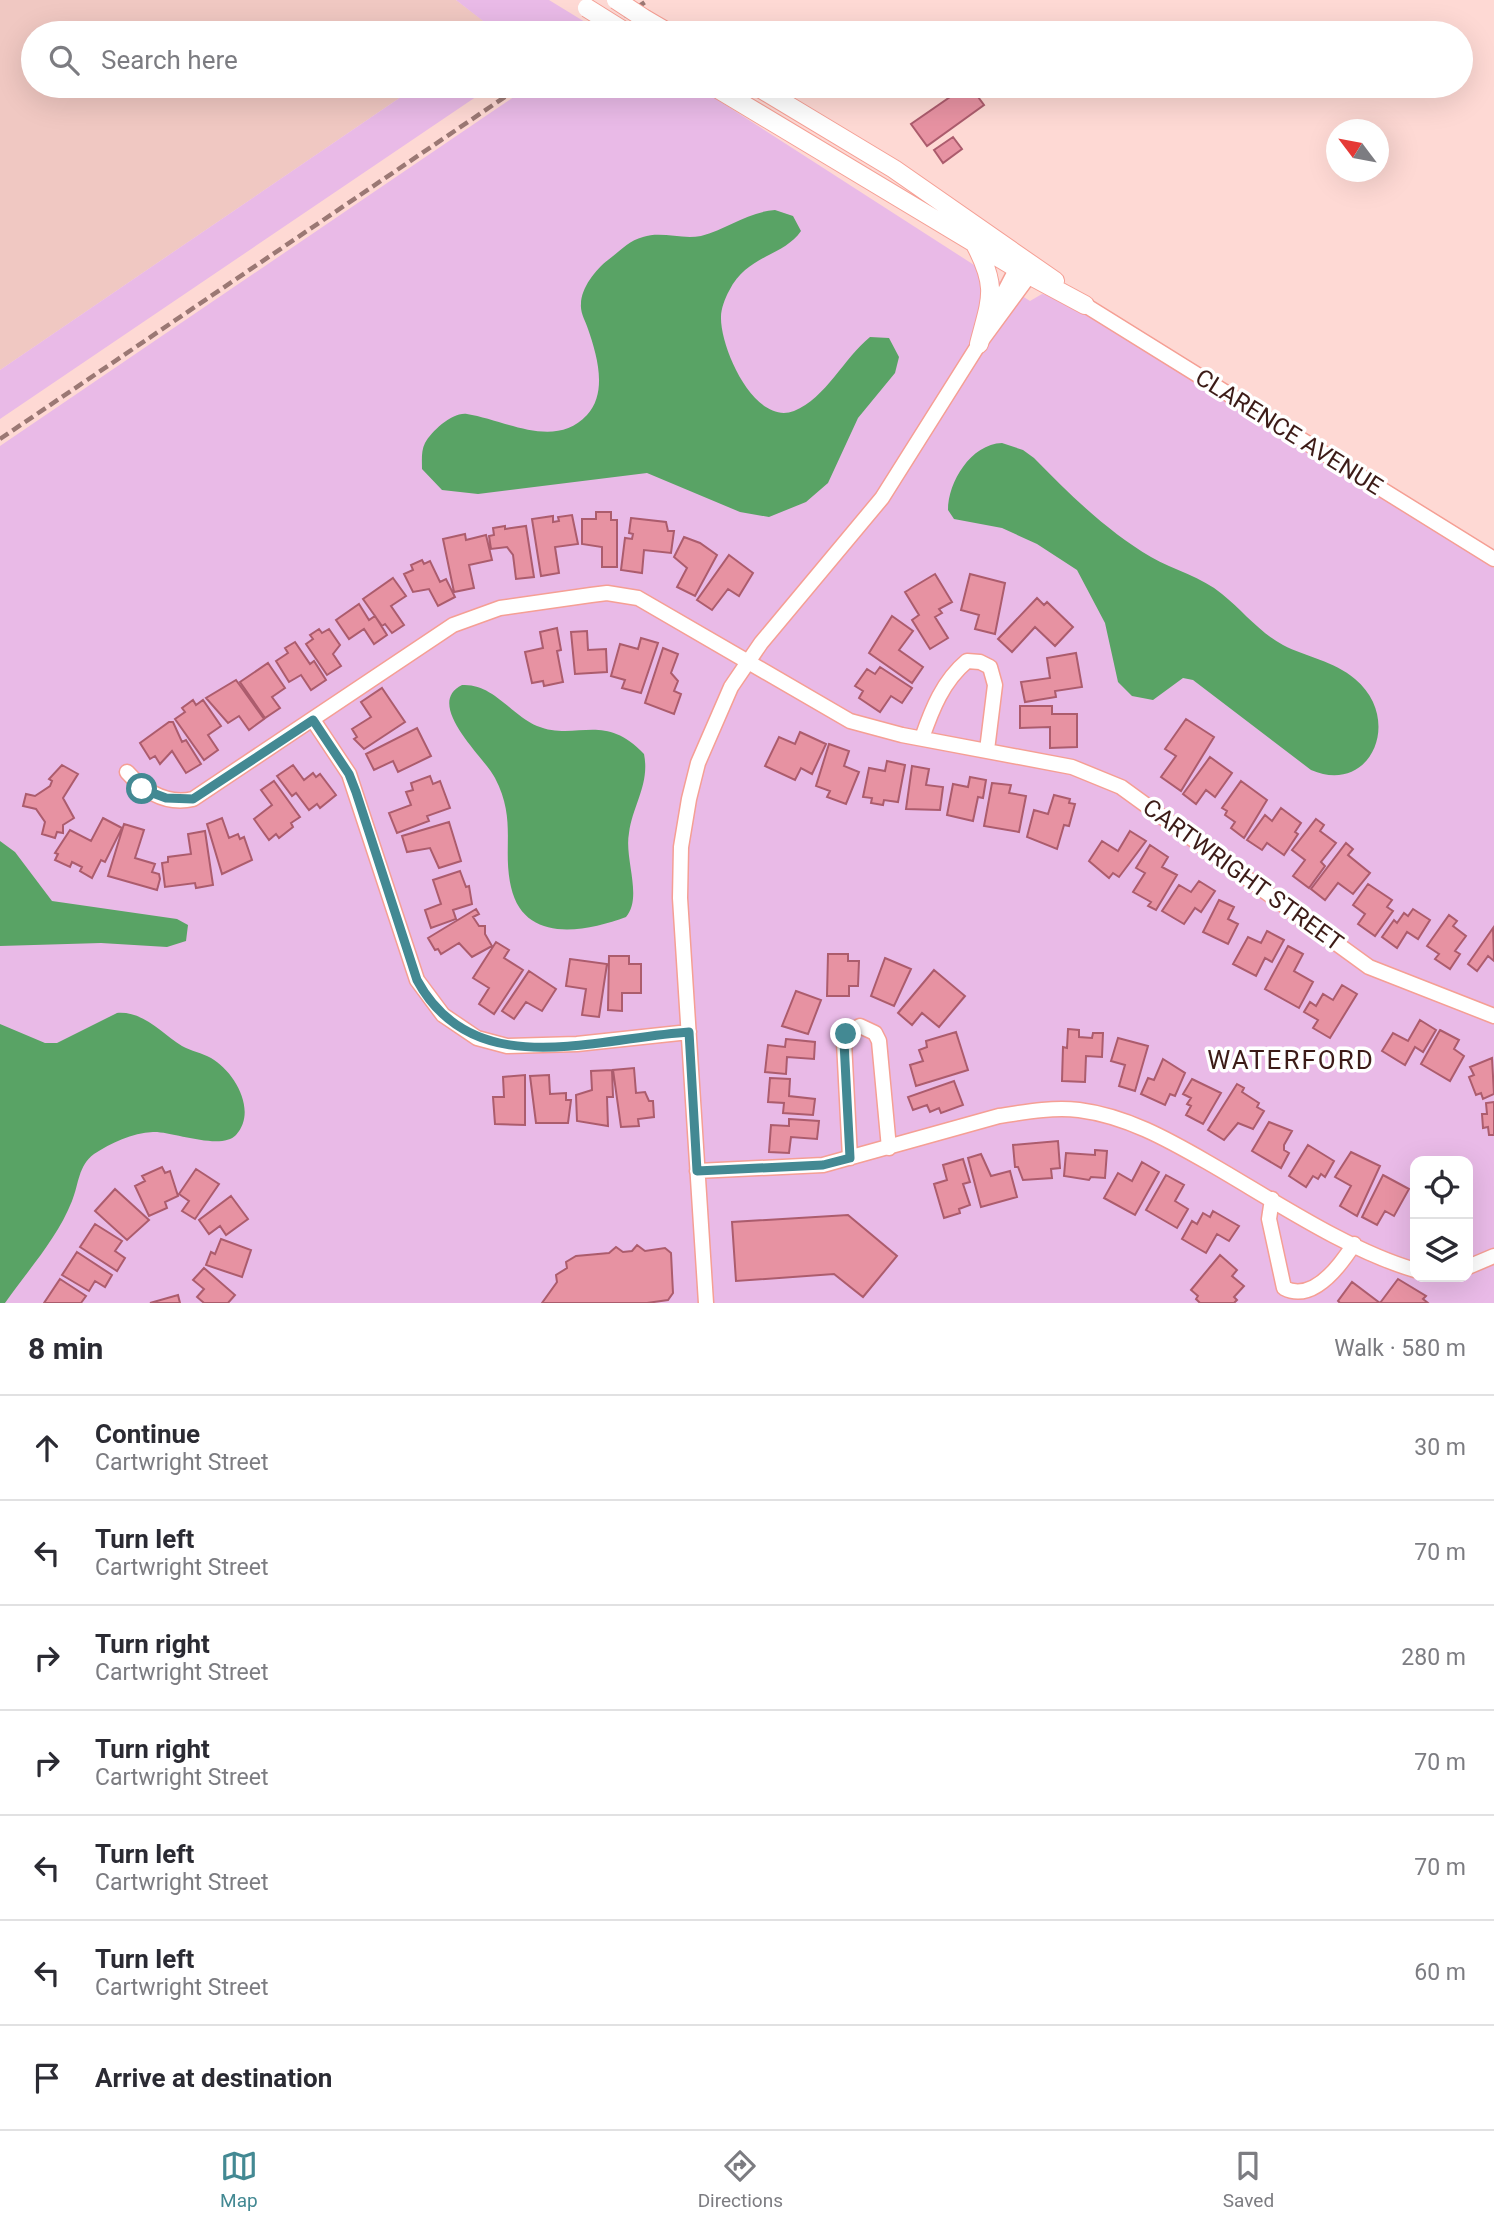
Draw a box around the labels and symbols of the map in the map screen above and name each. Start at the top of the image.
north arrow [1326,119,1389,182]
street label: CLARENCE AVENUE [1190,363,1388,501]
route start [126,773,157,804]
street label: CARTWRIGHT STREET [1138,793,1348,957]
route end [830,1018,861,1049]
district label: WATERFORD [1207,1045,1375,1075]

